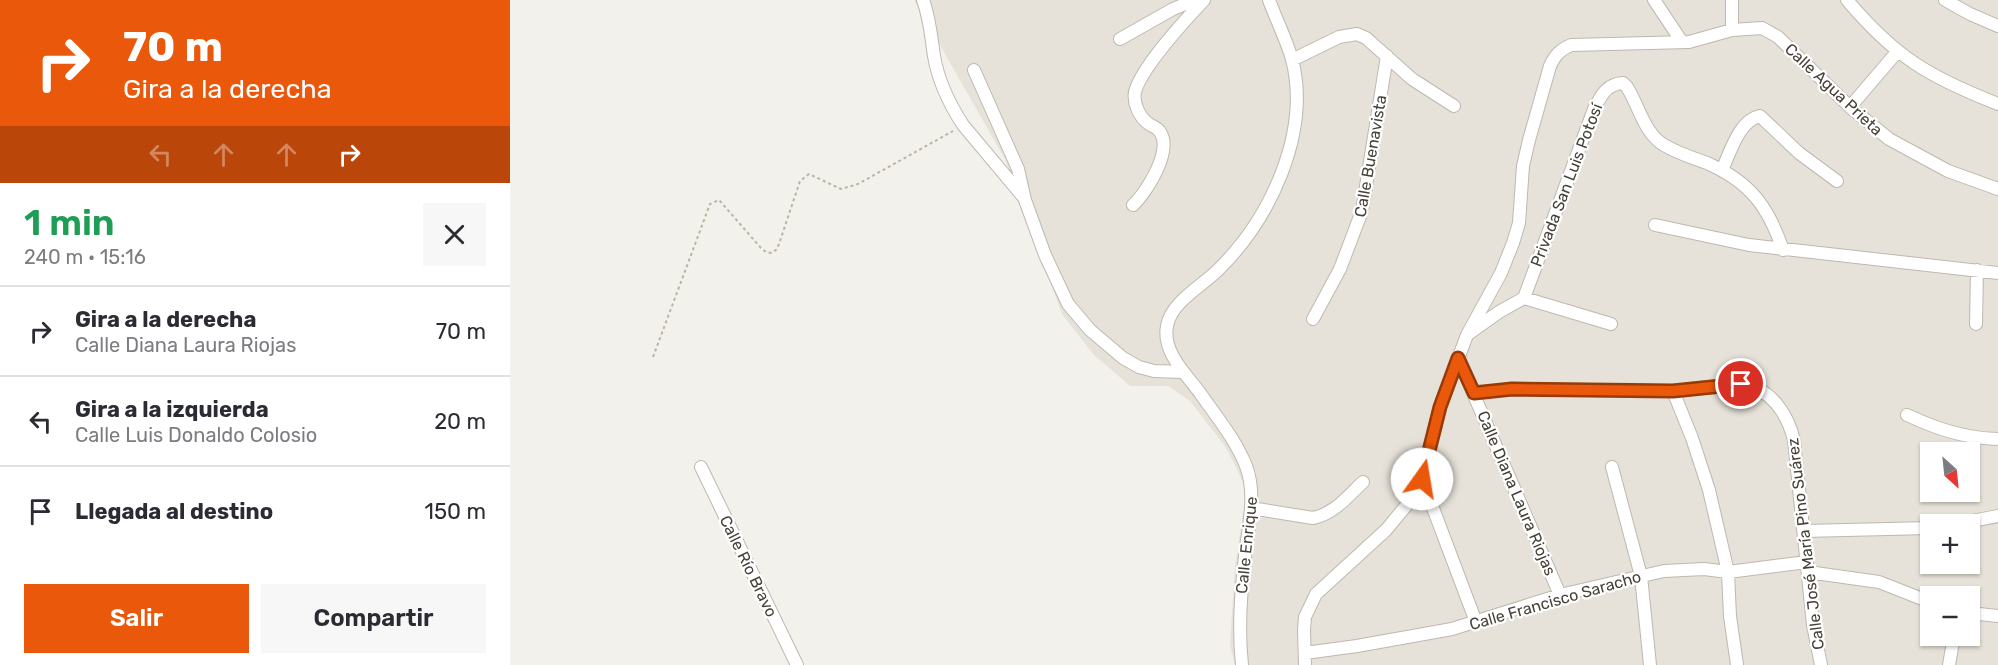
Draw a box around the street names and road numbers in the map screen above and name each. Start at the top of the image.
street label: Calle Agua Prieta [1781,39,1886,139]
street label: Calle Buenavista [1350,93,1391,219]
street label: Privada San Luis Potosí [1527,100,1607,269]
street label: Calle Diana Laura Riojas [1473,408,1560,578]
street label: Calle José María Pino Suárez [1783,437,1828,651]
street label: Calle Enrique [1232,495,1261,595]
street label: Calle Río Bravo [716,512,781,620]
street label: Calle Francisco Saracho [1467,567,1643,634]

